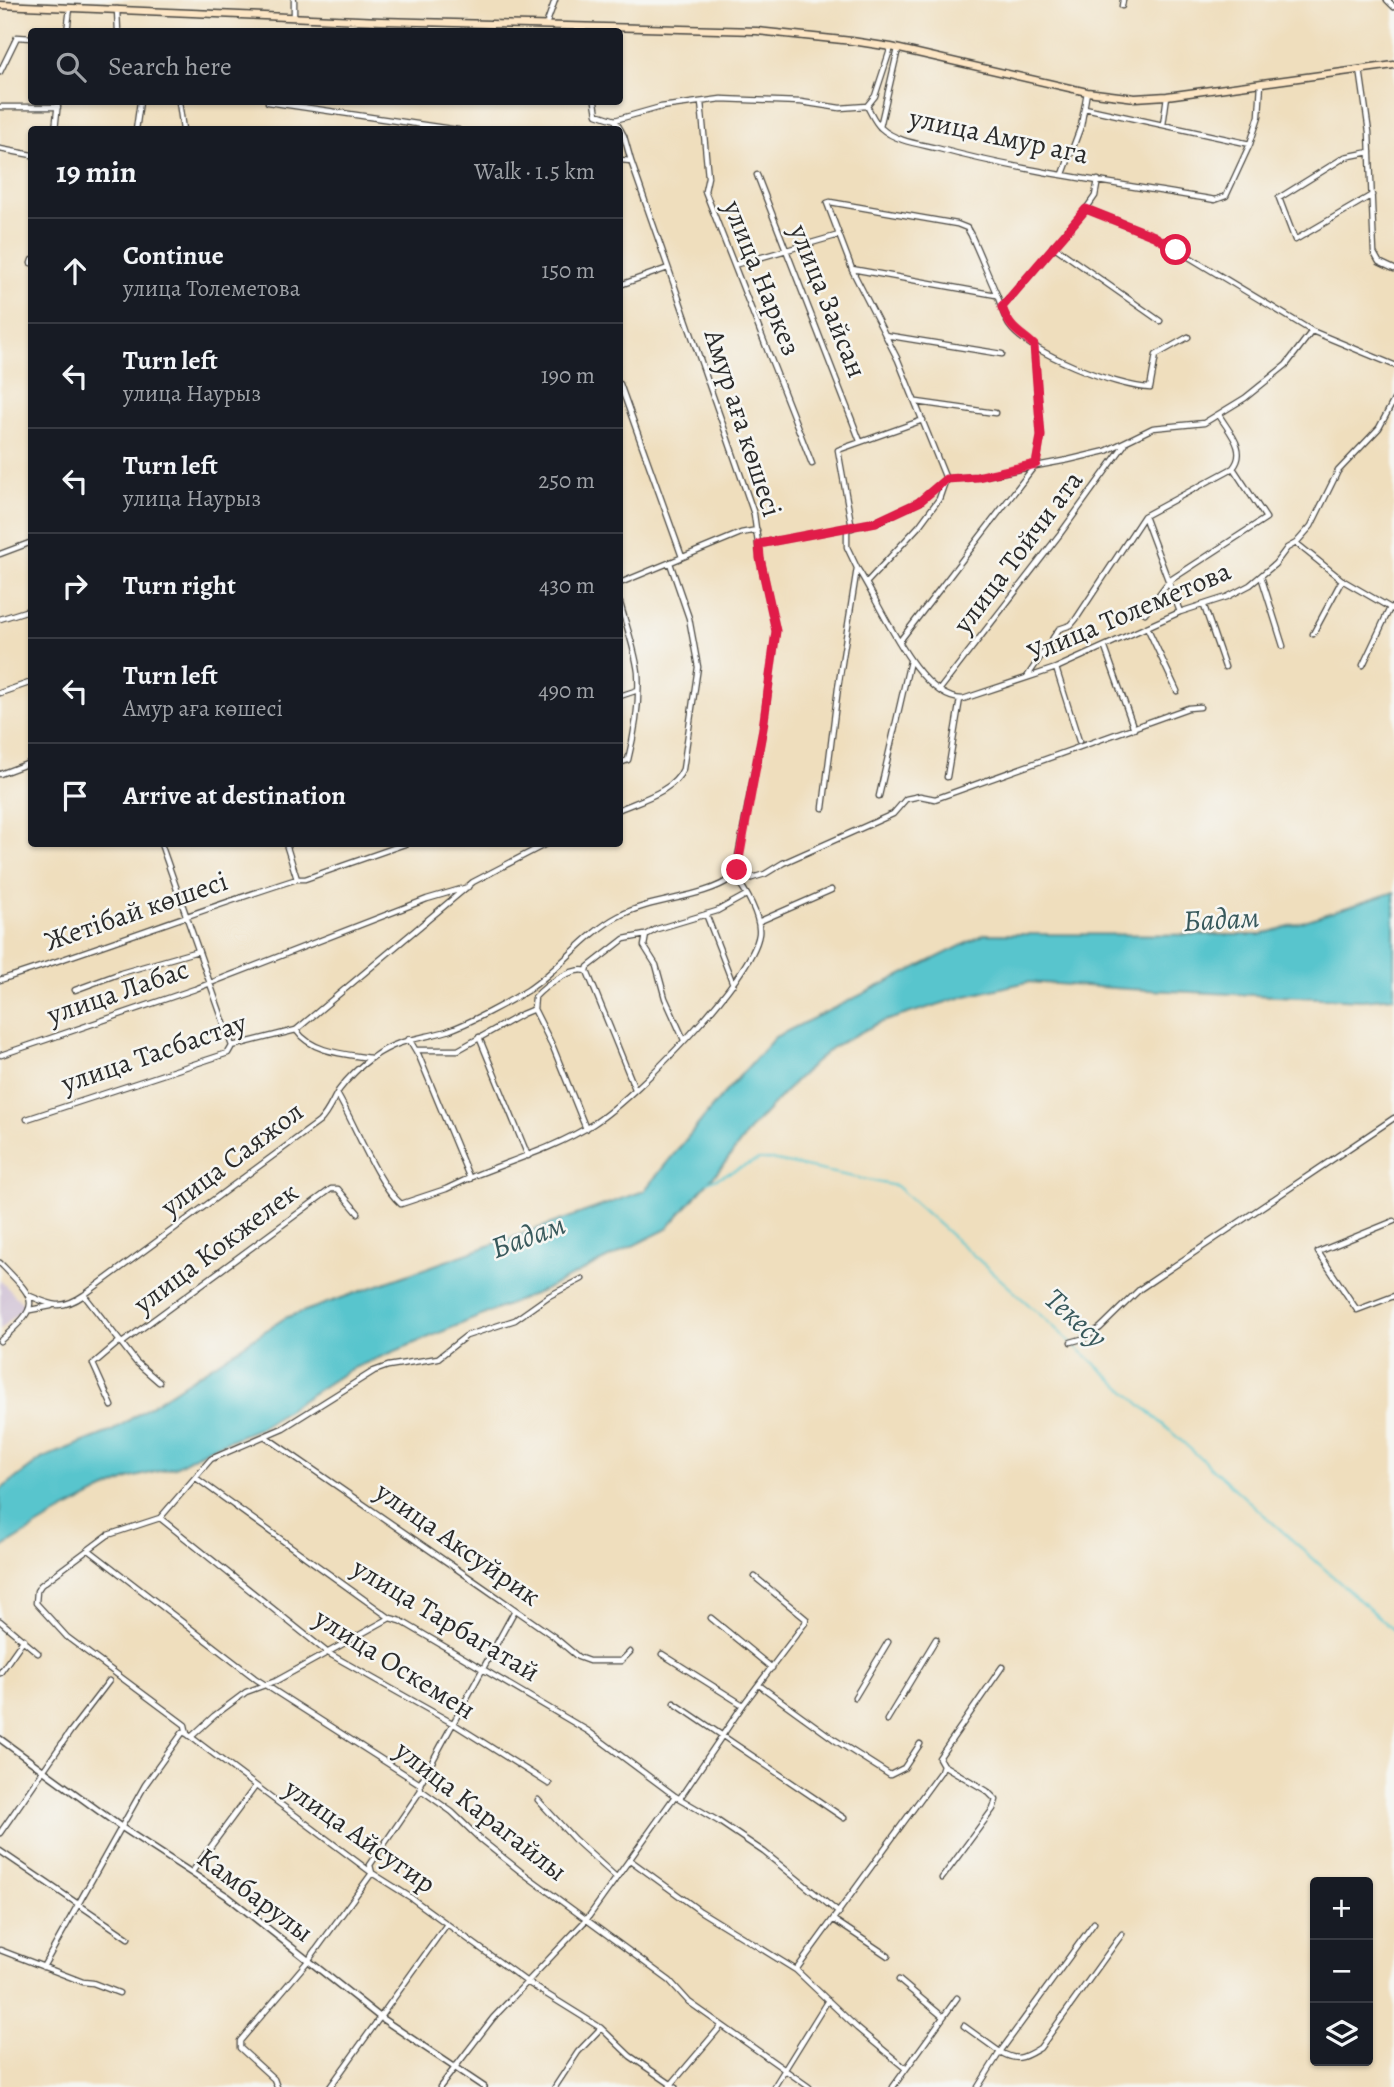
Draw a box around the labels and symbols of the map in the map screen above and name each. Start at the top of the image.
street label: улица Амур ага [905,98,1092,174]
street label: улица Наркез [713,194,810,361]
street label: улица Зайсан [780,218,876,383]
route start [1160,234,1191,265]
street label: Амур аға көшесі [695,324,791,522]
street label: улица Тойчи ата [944,463,1092,642]
street label: Улица Толеметова [1021,552,1237,672]
route end [721,854,752,885]
street label: Жетібай көшесі [39,862,233,960]
water label: Бадам [1182,897,1260,941]
street label: улица Лабас [41,950,194,1034]
street label: улица Тасбастау [56,1003,252,1103]
street label: улица Саяжол [152,1093,311,1226]
street label: улица Кокжелек [125,1173,306,1323]
water label: Бадам [485,1204,571,1268]
water label: Текесу [1036,1279,1116,1357]
street label: улица Аксуйрик [367,1472,548,1615]
street label: улица Тарбагатай [344,1548,547,1691]
street label: улица Оскемен [306,1599,483,1729]
street label: улица Карагайлы [386,1731,575,1890]
street label: улица Айсугир [276,1769,443,1902]
street label: Камбарулы [189,1839,321,1951]

